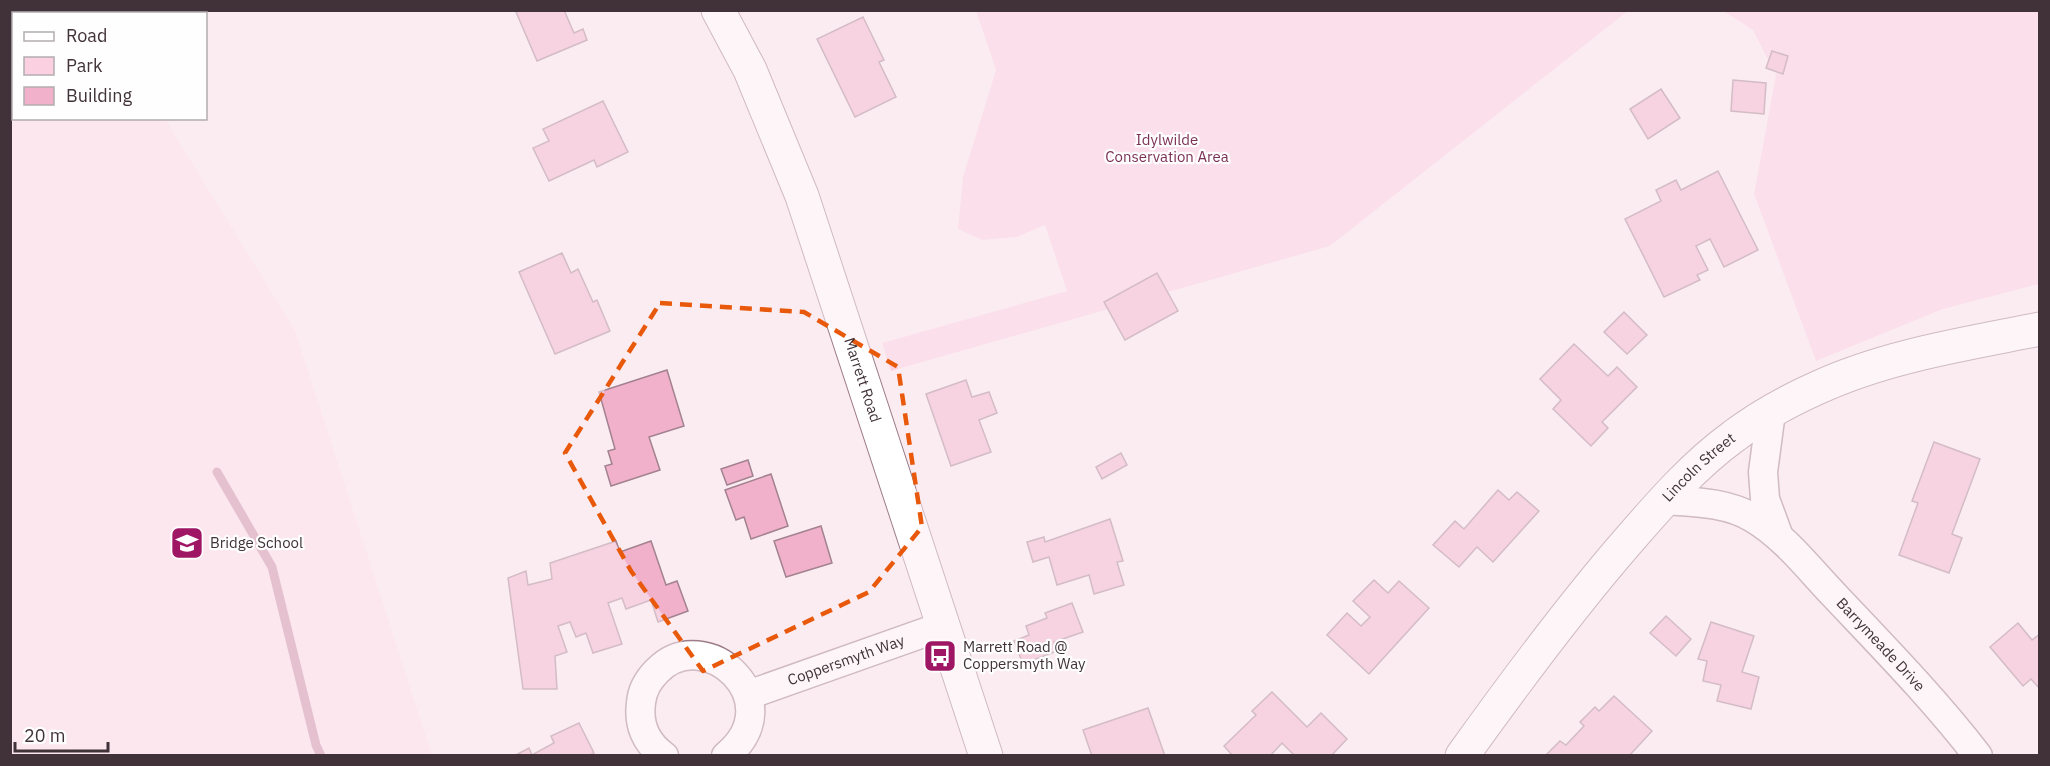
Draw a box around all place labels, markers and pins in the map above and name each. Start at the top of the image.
school or university icon: Bridge School [169,525,205,561]
place label: Bridge School [210,533,303,552]
place label: Marrett Road @ Coppersmyth Way [963,637,1086,673]
bus stop icon: Marrett Road @ Coppersmyth Way [922,638,958,674]

